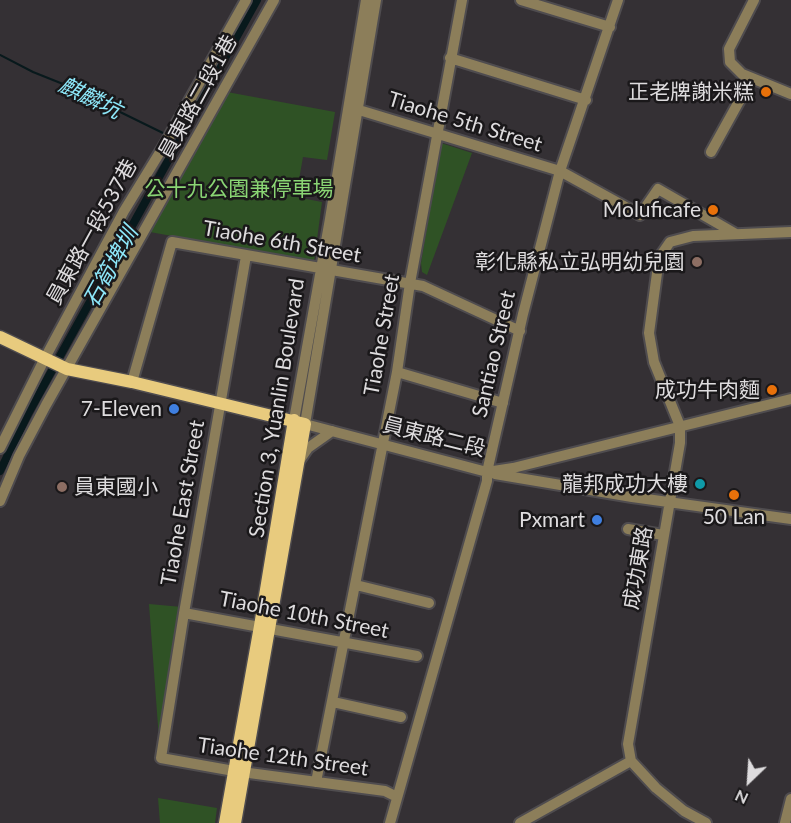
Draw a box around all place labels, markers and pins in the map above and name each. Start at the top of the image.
place label: 正老牌謝米糕 [628,79,754,105]
marker: 正老牌謝米糕 [759,85,773,99]
place label: Moluficafe [603,197,701,223]
marker: Moluficafe [706,203,720,217]
place label: 彰化縣私立弘明幼兒園 [475,249,685,275]
marker: 彰化縣私立弘明幼兒園 [690,255,704,269]
place label: 成功牛肉麵 [655,377,760,403]
marker: 成功牛肉麵 [765,383,779,397]
place label: 7-Eleven [81,396,162,422]
marker: 7-Eleven [167,402,181,416]
place label: 龍邦成功大樓 [562,471,688,497]
place label: 員東國小 [74,474,158,500]
marker: 龍邦成功大樓 [693,477,707,491]
marker: 員東國小 [55,480,69,494]
marker: 50 Lan [727,488,741,502]
place label: 50 Lan [703,504,765,530]
place label: Pxmart [519,507,585,533]
marker: Pxmart [590,513,604,527]

